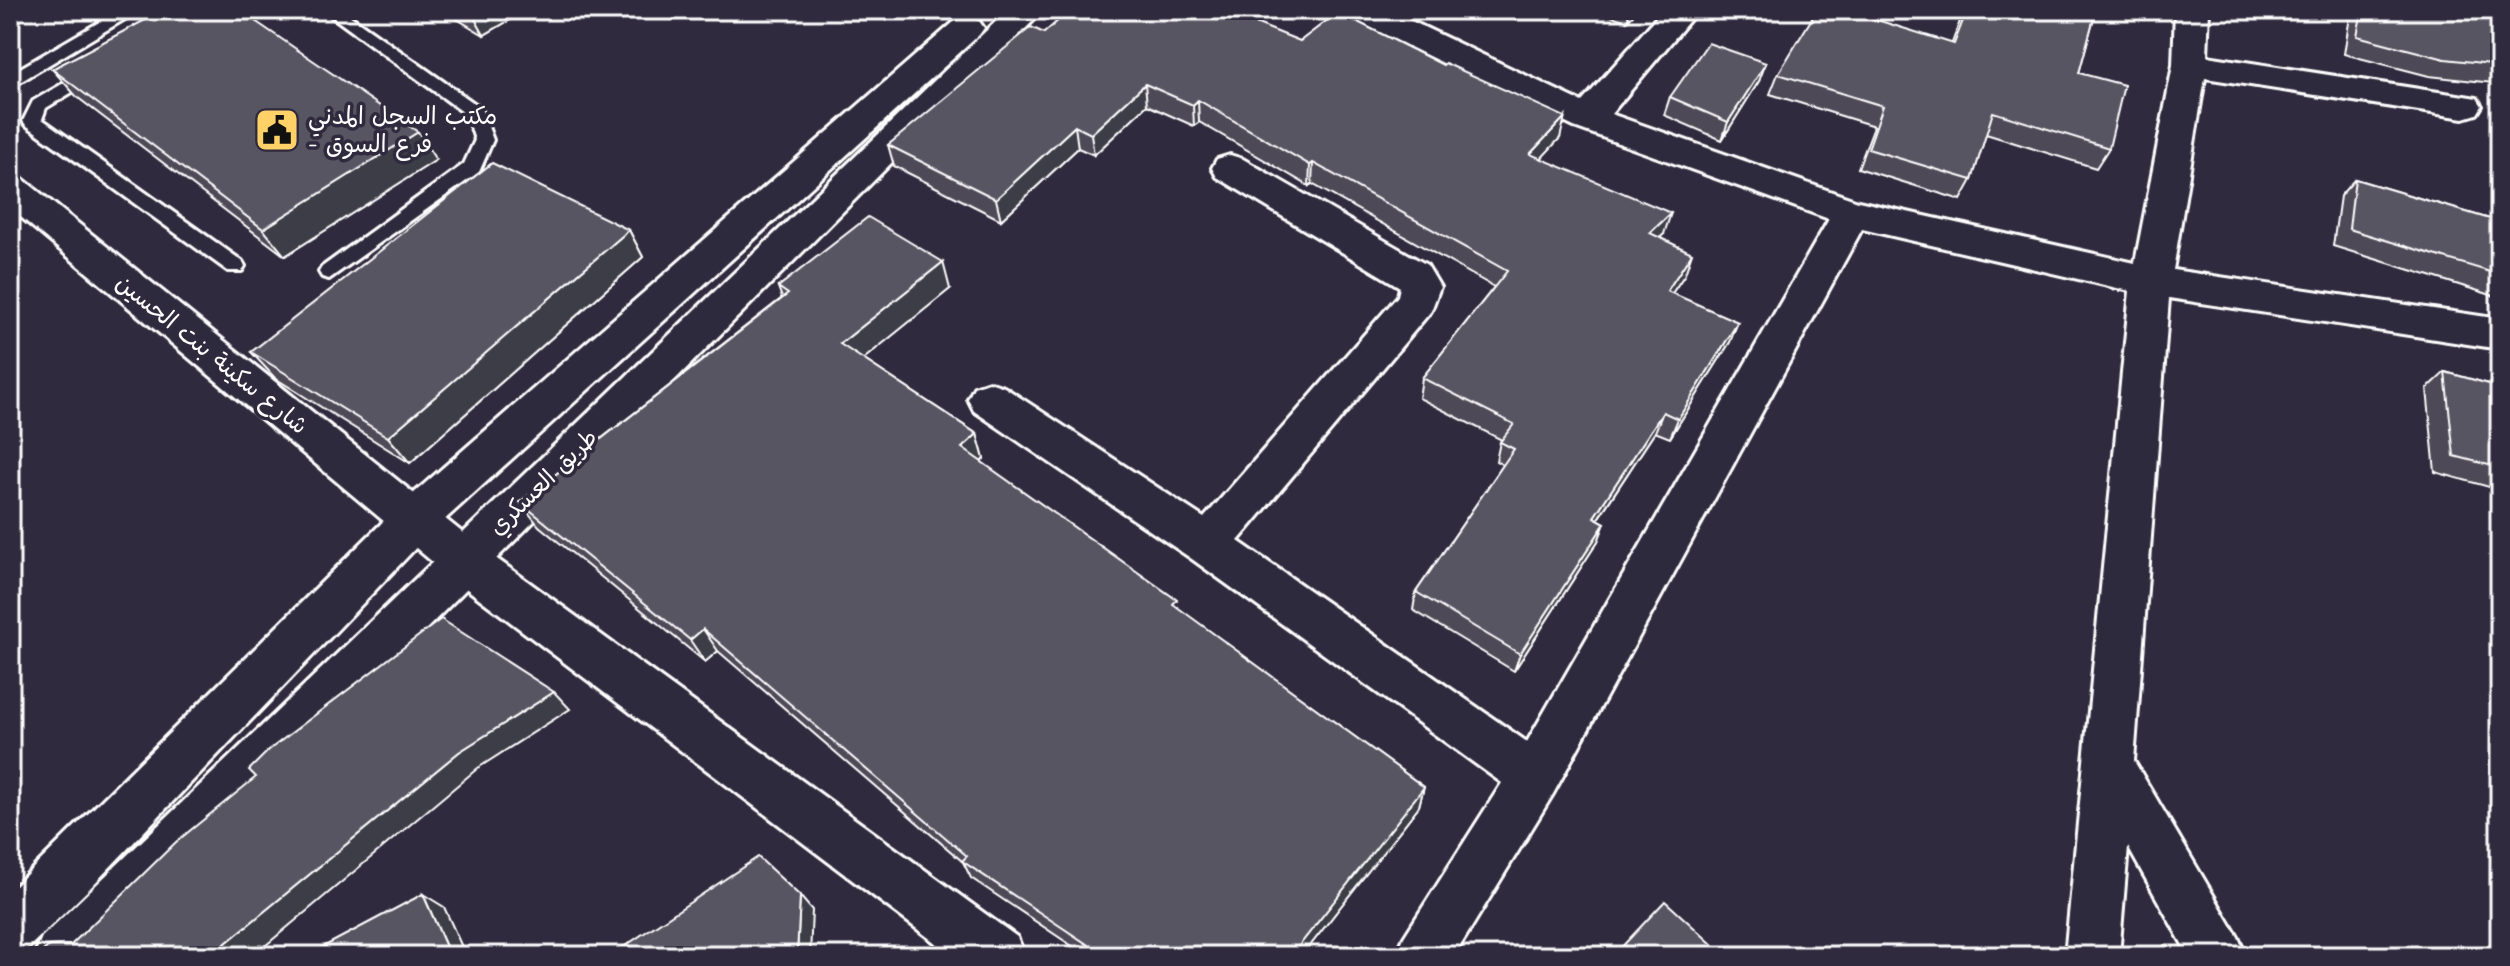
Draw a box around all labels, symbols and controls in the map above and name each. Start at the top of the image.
place label: مكتب السجل المدني - فرع السوق [308,102,497,161]
public building icon: مكتب السجل المدني - فرع السوق [253,106,301,154]
street label: شارع سكينة بنت الحسين [109,268,314,442]
street label: طريق العسكري [483,423,605,543]

